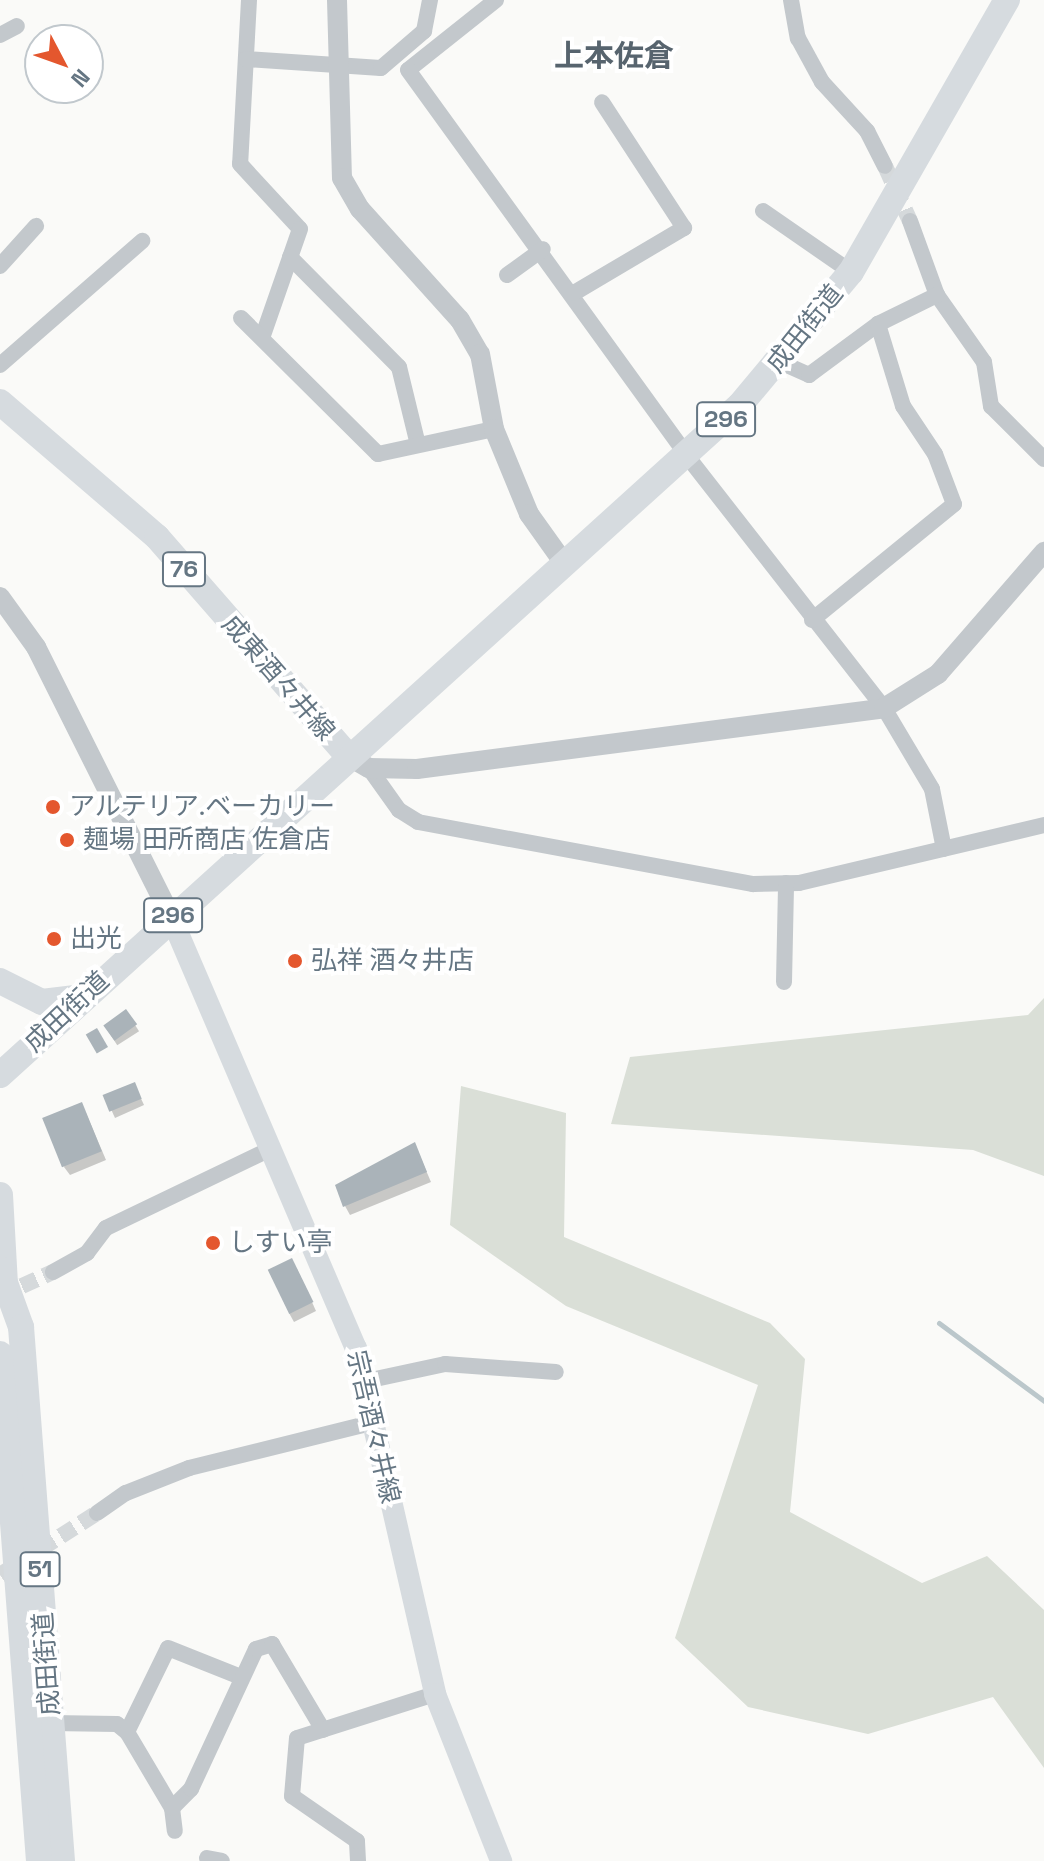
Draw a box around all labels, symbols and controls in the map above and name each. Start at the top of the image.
north arrow [24,24,104,104]
district label: 上本佐倉 [554,38,674,74]
text: N [65,64,96,93]
street label: 成田街道 [760,279,850,379]
road number: 296 [696,399,756,439]
road number: 76 [160,549,208,589]
street label: 成東酒々井線 [215,609,341,747]
place label: アルテリア.ベーカリー [69,791,336,823]
marker: アルテリア.ベーカリー [44,798,62,816]
place label: 麺場 田所商店 佐倉店 [83,824,330,856]
marker: 麺場 田所商店 佐倉店 [58,831,76,849]
road number: 296 [143,895,203,935]
place label: 出光 [70,923,122,955]
marker: 出光 [45,930,63,948]
place label: 弘祥 酒々井店 [311,945,474,977]
marker: 弘祥 酒々井店 [286,952,304,970]
street label: 成田街道 [18,965,116,1059]
place label: しすい亭 [229,1227,333,1259]
marker: しすい亭 [204,1234,222,1252]
street label: 宗吾酒々井線 [340,1347,406,1507]
road number: 51 [18,1549,62,1589]
street label: 成田街道 [28,1611,66,1717]

